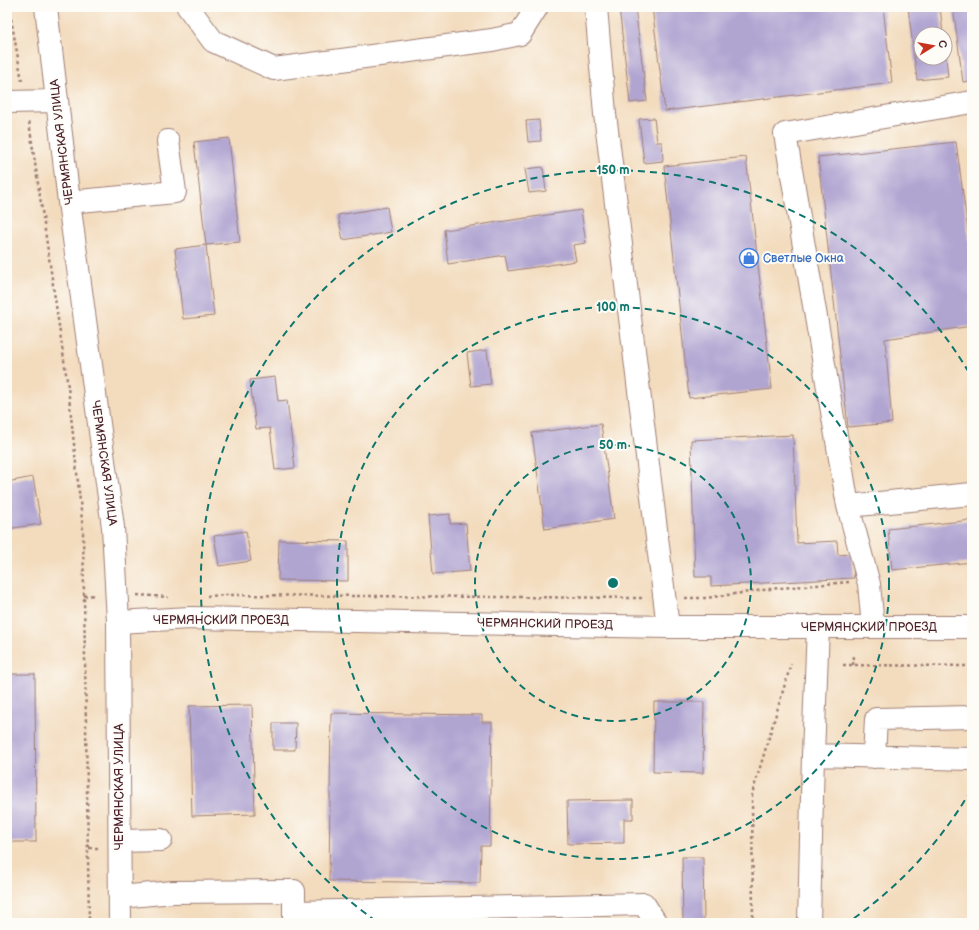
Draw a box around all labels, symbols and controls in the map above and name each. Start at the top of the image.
north arrow [913,26,953,66]
text: С [935,39,950,50]
street label: ЧЕРМЯНСКАЯ УЛИЦА [47,78,77,206]
text: 150 m [597,163,629,178]
shop icon: Светлые Окна [738,247,760,269]
place label: Светлые Окна [763,251,844,266]
text: 100 m [596,300,630,315]
street label: ЧЕРМЯНСКАЯ УЛИЦА [88,399,120,527]
text: 50 m [599,438,627,453]
centre of rings [606,576,620,590]
street label: ЧЕРМЯНСКИЙ ПРОЕЗД [153,613,290,628]
street label: ЧЕРМЯНСКИЙ ПРОЕЗД [477,615,614,633]
street label: ЧЕРМЯНСКИЙ ПРОЕЗД [801,620,938,635]
street label: ЧЕРМЯНСКАЯ УЛИЦА [112,723,127,850]

